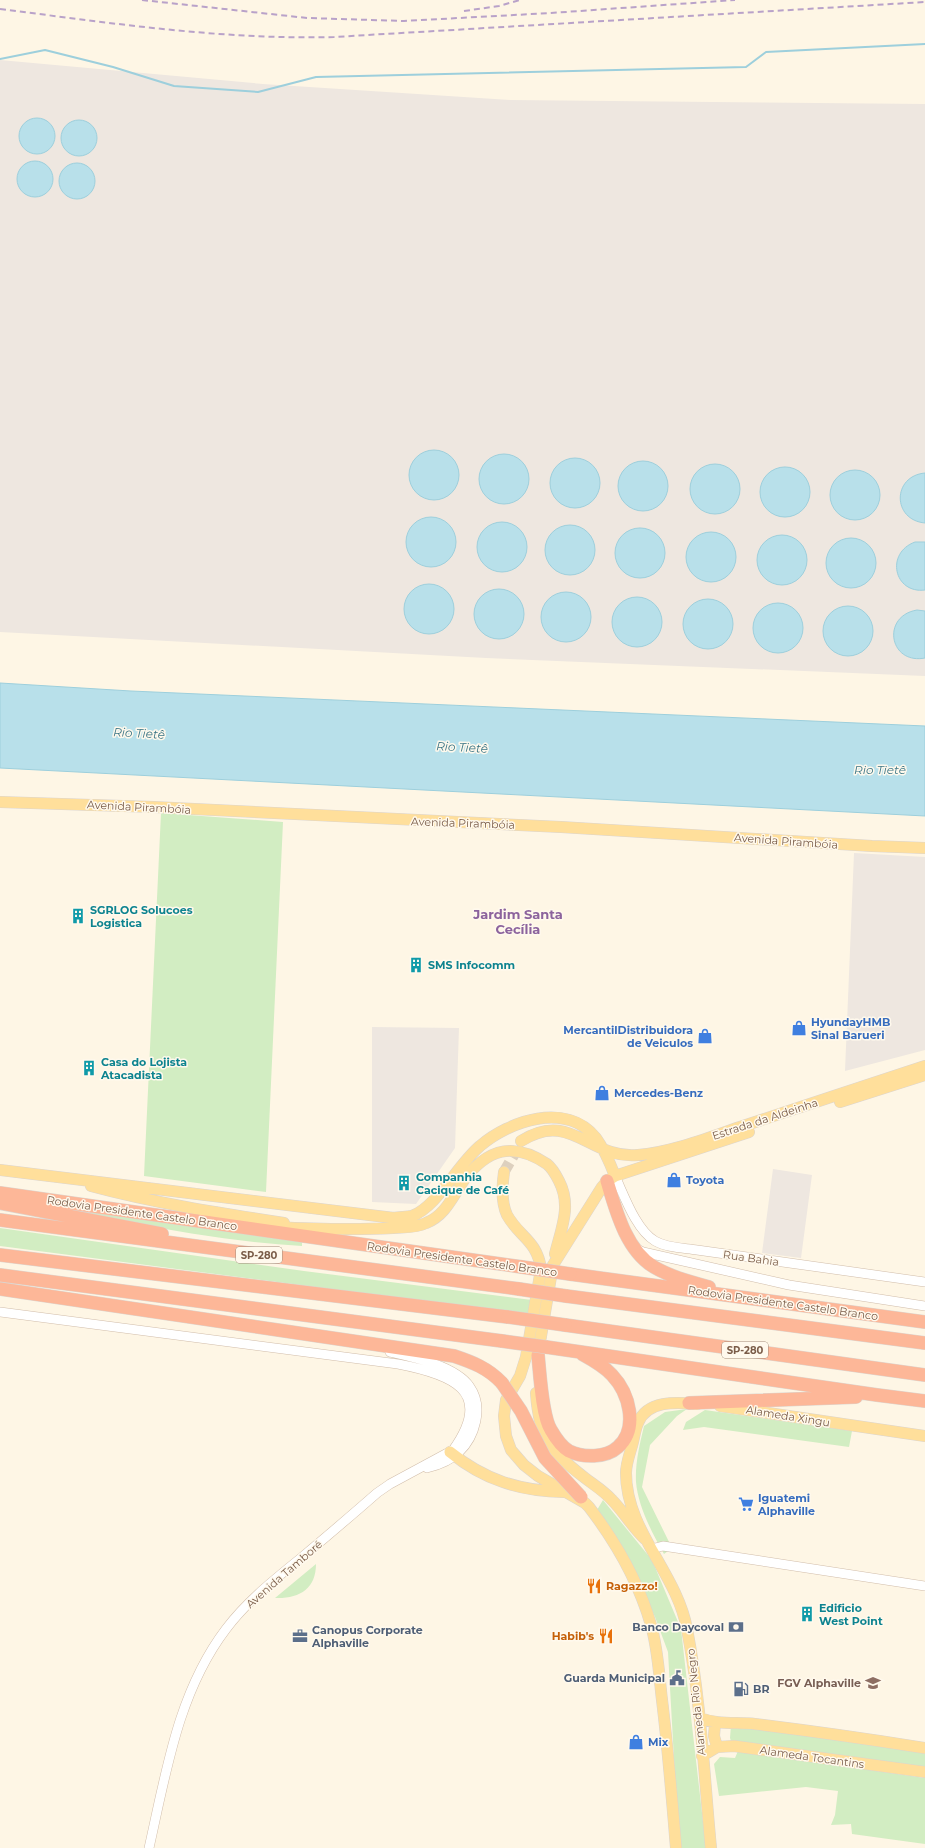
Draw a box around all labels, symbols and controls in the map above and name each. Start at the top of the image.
water label: Rio Tietê [113,724,165,742]
water label: Rio Tietê [436,738,488,756]
water label: Rio Tietê [854,762,906,777]
street label: Avenida Pirambóia [87,797,191,817]
street label: Avenida Pirambóia [411,814,515,832]
street label: Avenida Pirambóia [734,830,838,852]
place label: SGRLOG Solucoes Logistica [90,903,193,930]
district label: Jardim Santa Cecília [472,906,563,937]
building icon: SGRLOG Solucoes Logistica [69,907,87,925]
building icon: SMS Infocomm [407,956,425,974]
place label: SMS Infocomm [428,958,515,972]
place label: HyundayHMB Sinal Barueri [811,1015,890,1042]
shop icon: HyundayHMB Sinal Barueri [790,1019,808,1037]
place label: MercantilDistribuidora de Veiculos [563,1023,693,1050]
shop icon: MercantilDistribuidora de Veiculos [696,1027,714,1045]
place label: Casa do Lojista Atacadista [100,1055,187,1082]
building icon: Casa do Lojista Atacadista [80,1059,98,1077]
shop icon: Mercedes-Benz [593,1084,611,1102]
place label: Mercedes-Benz [614,1086,703,1100]
street label: Estrada da Aldeinha [710,1095,820,1143]
place label: Companhia Cacique de Café [416,1170,509,1197]
shop icon: Toyota [665,1171,683,1189]
place label: Toyota [686,1173,724,1187]
building icon: Companhia Cacique de Café [395,1174,413,1192]
street label: Rodovia Presidente Castelo Branco [46,1193,238,1233]
street label: Rodovia Presidente Castelo Branco [366,1239,558,1279]
road number: SP-280 [236,1247,282,1263]
street label: Rua Bahia [722,1247,780,1269]
street label: Rodovia Presidente Castelo Branco [687,1283,879,1323]
road number: SP-280 [722,1342,768,1358]
street label: Alameda Xingu [745,1402,831,1430]
place label: Iguatemi Alphaville [757,1491,815,1518]
supermarket icon: Iguatemi Alphaville [737,1495,755,1513]
street label: Avenida Tamboré [243,1537,325,1611]
restaurant icon: Ragazzo! [585,1577,603,1595]
place label: Ragazzo! [606,1579,658,1593]
place label: Edificio West Point [819,1601,883,1628]
building icon: Edificio West Point [798,1605,816,1623]
bank icon: Banco Daycoval [727,1618,745,1636]
place label: Banco Daycoval [632,1620,724,1634]
place label: Canopus Corporate Alphaville [311,1623,423,1650]
office icon: Canopus Corporate Alphaville [291,1627,309,1645]
restaurant icon: Habib's [597,1627,615,1645]
place label: Habib's [552,1629,594,1643]
street label: Alameda Rio Negro [683,1648,709,1756]
public building icon: Guarda Municipal [668,1669,686,1687]
place label: Guarda Municipal [564,1671,665,1685]
school or university icon: FGV Alphaville [864,1674,882,1692]
place label: FGV Alphaville [777,1676,861,1690]
fuel station icon: BR [732,1680,750,1698]
place label: BR [753,1682,770,1696]
shop icon: Mix [627,1733,645,1751]
place label: Mix [648,1735,669,1749]
street label: Alameda Tocantins [759,1743,866,1771]

